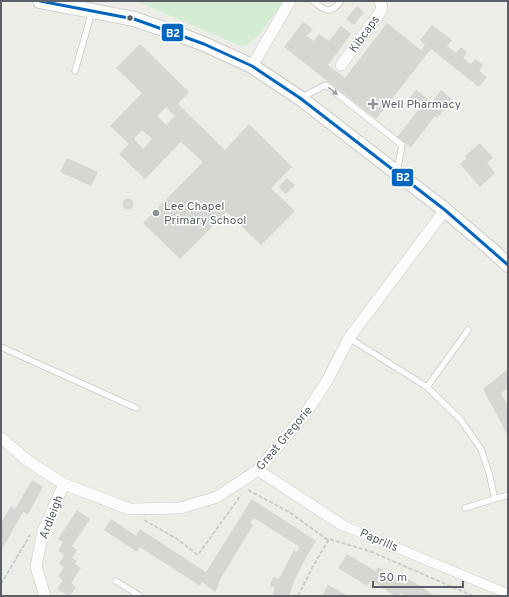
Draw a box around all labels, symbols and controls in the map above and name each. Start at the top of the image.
unlabelled marker [125,13,135,23]
street label: Kibcaps [346,13,384,57]
line badge: B2 [161,23,184,42]
text: B2 [166,27,180,41]
one-way arrow [328,87,339,95]
place label: Well Pharmacy [381,97,461,113]
marker: Well Pharmacy [368,99,378,109]
line badge: B2 [391,168,414,187]
text: B2 [396,171,410,185]
place label: Lee Chapel Primary School [164,199,247,229]
marker: Lee Chapel Primary School [151,208,161,218]
street label: Great Gregorie [253,403,316,474]
street label: Ardleigh [36,493,68,541]
street label: Paprills [357,526,400,556]
scale bar [373,563,463,589]
text: 50 m [379,570,407,586]

